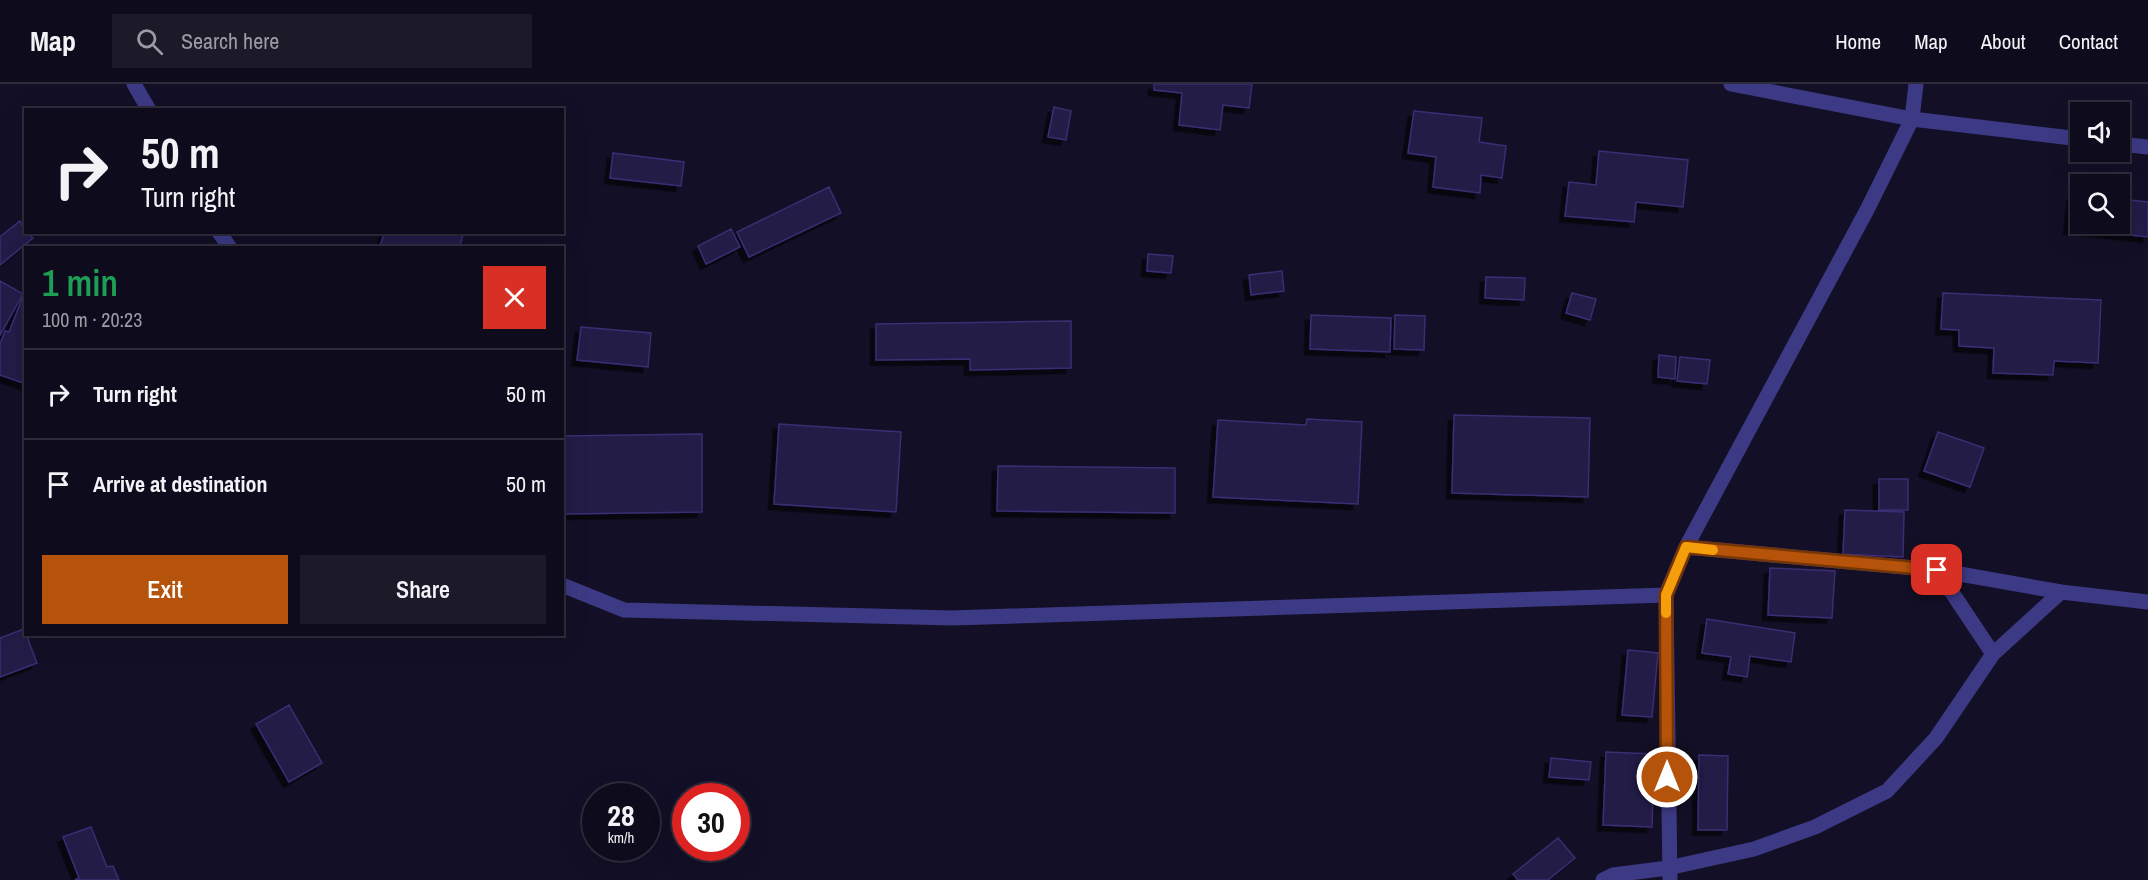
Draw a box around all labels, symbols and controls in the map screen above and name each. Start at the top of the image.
search box [112,14,532,68]
text: Map [30,22,76,60]
icon: search [133,25,166,58]
text: Search here [181,26,279,56]
text: Home [1835,27,1881,56]
text: Map [1914,27,1948,56]
text: About [1981,27,2026,56]
text: Contact [2059,27,2118,56]
map controls [2070,102,2130,234]
button: sound [2070,102,2130,162]
text: 50 m [141,125,220,181]
icon: right [42,132,120,210]
button: search [2070,174,2130,234]
text: Turn right [141,179,235,215]
text: 1 min [42,259,118,307]
button: close [483,266,546,329]
text: 100 m · 20:23 [42,306,142,333]
icon: right [42,378,75,411]
text: Turn right [93,379,177,409]
text: 50 m [506,379,546,409]
icon: arrive [42,468,75,501]
text: Arrive at destination [93,469,267,499]
text: 50 m [506,469,546,499]
pin [1911,544,1962,595]
icon: arrive [1920,553,1953,586]
button: Exit [42,555,288,624]
button: Share [300,555,546,624]
position arrow [1635,745,1699,809]
speed limit sign: 30 [672,783,750,861]
text: 28 [607,795,635,835]
text: km/h [608,827,634,848]

